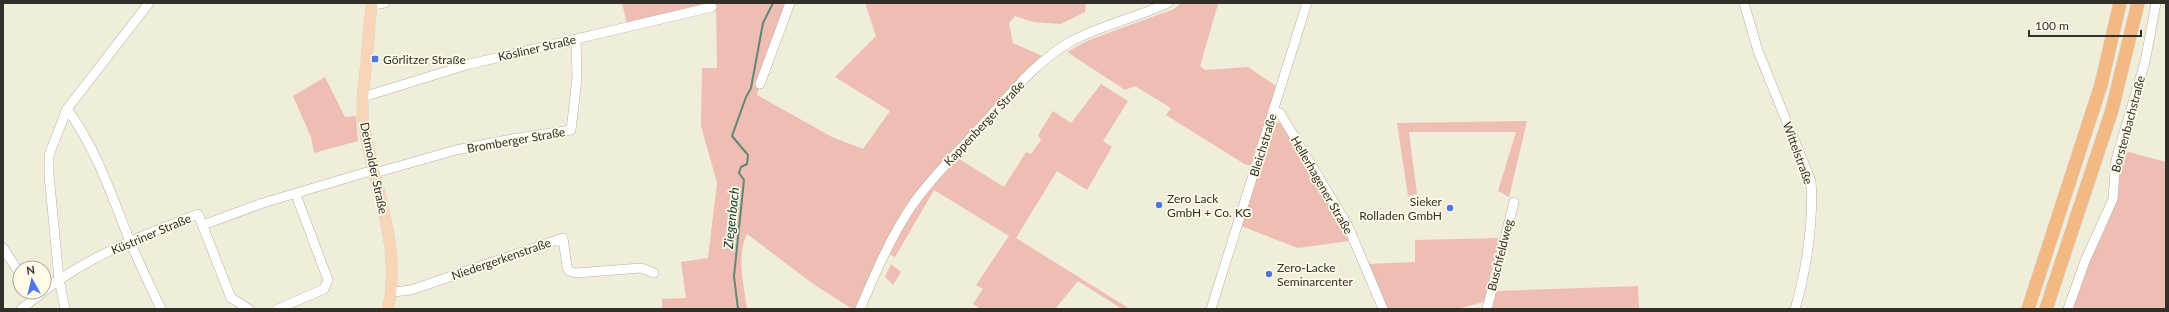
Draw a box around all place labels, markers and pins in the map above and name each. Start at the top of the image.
place label: Görlitzer Straße [383,52,466,67]
marker: Görlitzer Straße [370,54,380,64]
place label: Zero Lack GmbH + Co. KG [1167,191,1251,220]
place label: Sieker Rolladen GmbH [1359,194,1443,223]
marker: Zero Lack GmbH + Co. KG [1154,200,1164,210]
marker: Sieker Rolladen GmbH [1445,203,1455,213]
place label: Zero-Lacke Seminarcenter [1277,260,1354,289]
marker: Zero-Lacke Seminarcenter [1264,269,1274,279]

